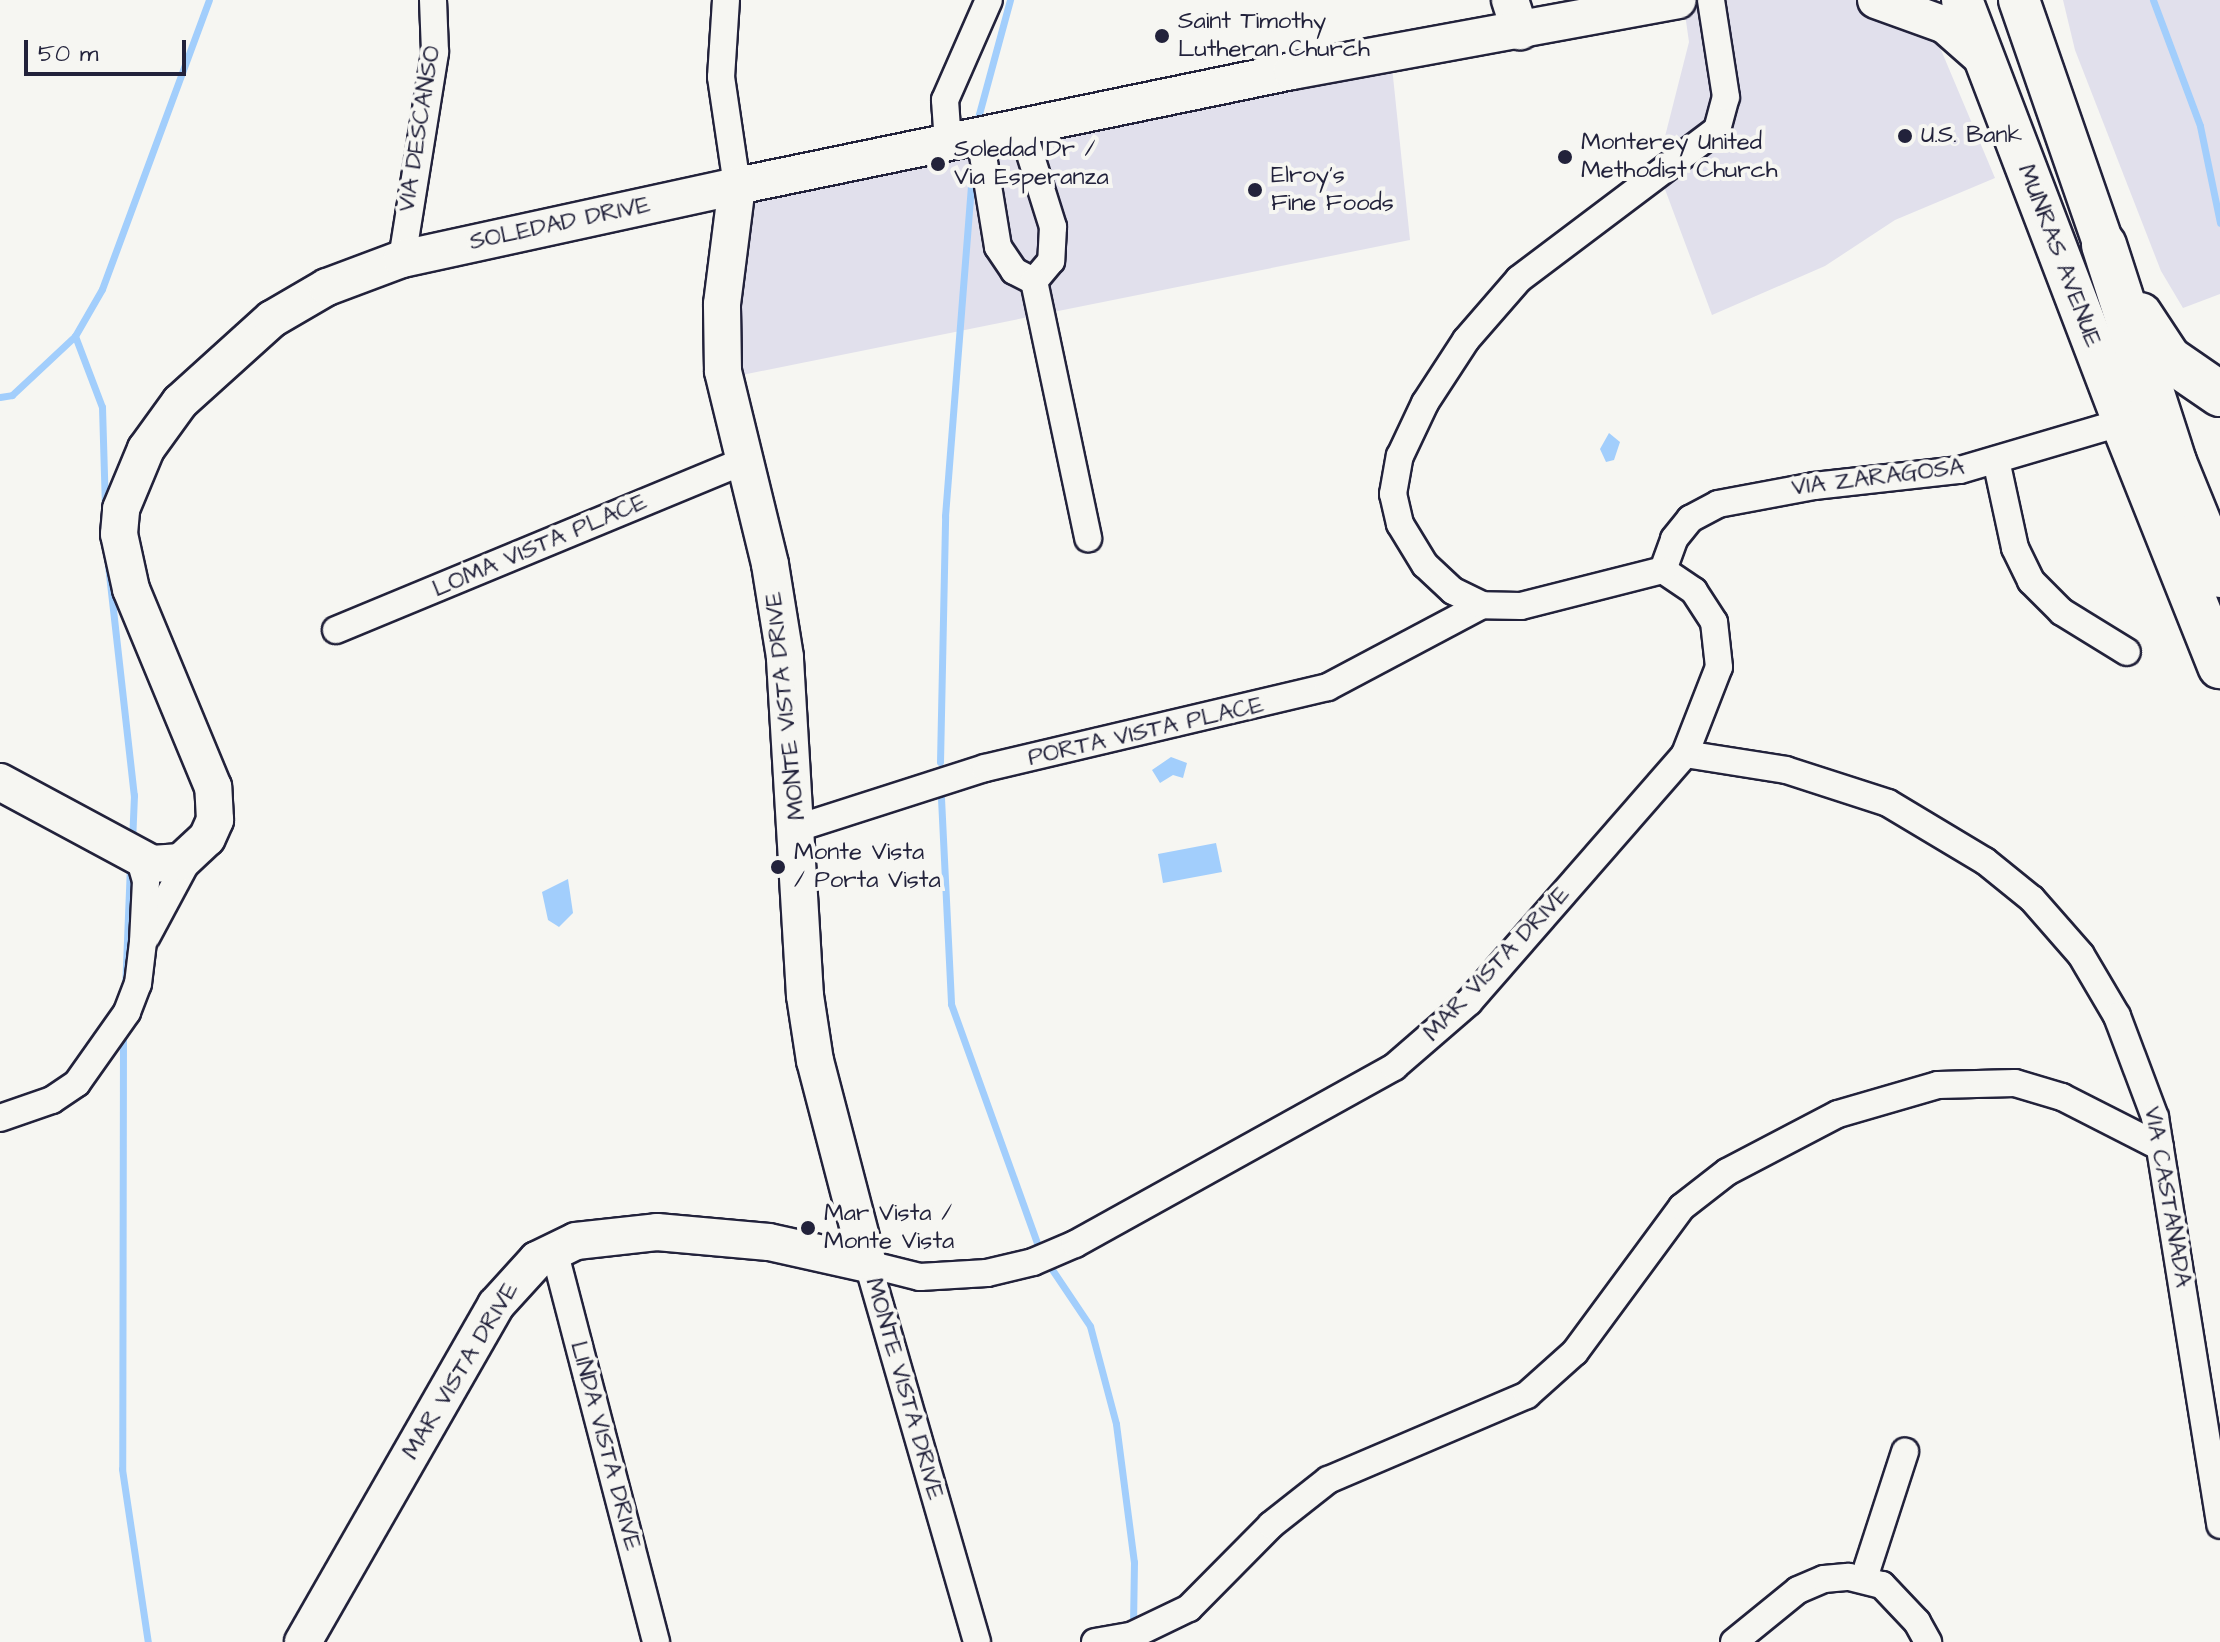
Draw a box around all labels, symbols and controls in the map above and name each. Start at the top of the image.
place label: Saint Timothy Lutheran Church [1178,8,1370,64]
scale bar [28,24,190,74]
marker: Saint Timothy Lutheran Church [1153,27,1171,45]
text: 50 m [38,37,98,71]
street label: VIA DESCANSO [393,44,447,214]
place label: U.S. Bank [1921,122,2022,150]
marker: U.S. Bank [1896,127,1914,145]
place label: Monterey United Methodist Church [1581,129,1778,185]
place label: Soledad Dr / Via Esperanza [954,136,1109,192]
marker: Monterey United Methodist Church [1556,148,1574,166]
marker: Soledad Dr / Via Esperanza [929,155,947,173]
street label: MUNRAS AVENUE [2011,161,2107,351]
place label: Elroy’s Fine Foods [1271,162,1394,218]
marker: Elroy’s Fine Foods [1246,181,1264,199]
street label: SOLEDAD DRIVE [467,191,653,257]
street label: VIA ZARAGOSA [1790,453,1966,503]
street label: LOMA VISTA PLACE [428,488,652,604]
street label: MONTE VISTA DRIVE [760,590,812,822]
street label: PORTA VISTA PLACE [1025,691,1267,773]
place label: Monte Vista / Porta Vista [794,839,941,895]
marker: Monte Vista / Porta Vista [769,858,787,876]
street label: MAR VISTA DRIVE [1418,880,1576,1048]
street label: VIA CASTANADA [2137,1104,2197,1290]
place label: Mar Vista / Monte Vista [824,1200,954,1256]
marker: Mar Vista / Monte Vista [799,1219,817,1237]
street label: MONTE VISTA DRIVE [859,1275,949,1503]
street label: MAR VISTA DRIVE [397,1277,525,1465]
street label: LINDA VISTA DRIVE [563,1338,647,1554]

